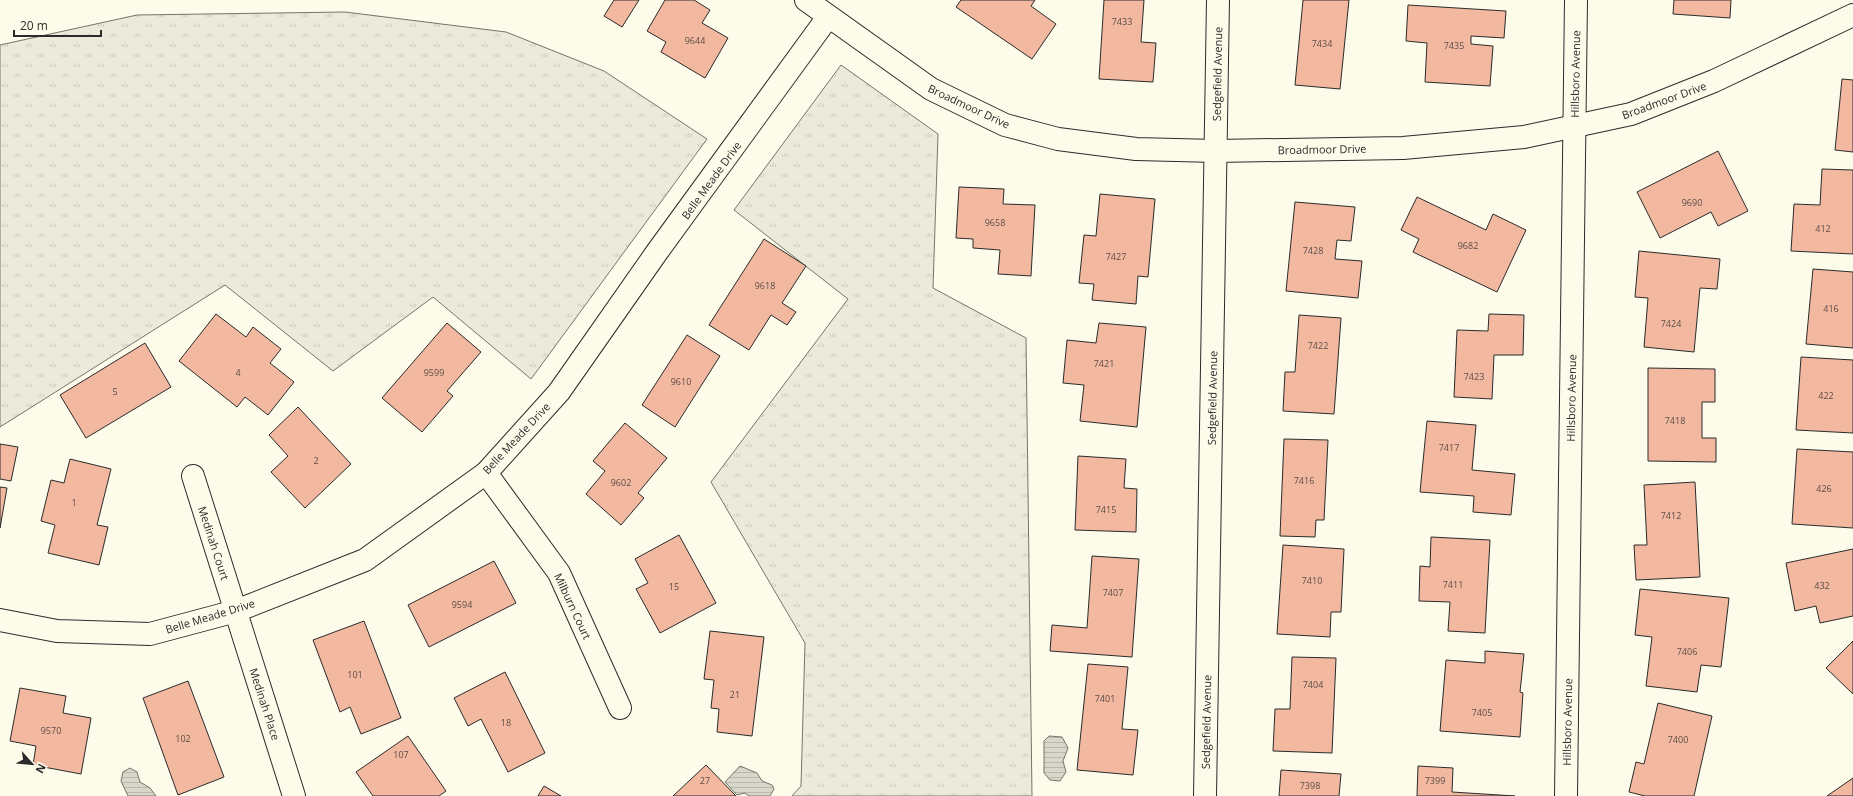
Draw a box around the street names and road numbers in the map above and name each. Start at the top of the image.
street label: Sedgefield Avenue [1209,27,1225,121]
street label: Hillsboro Avenue [1567,30,1583,118]
street label: Broadmoor Drive [1620,78,1708,122]
street label: Broadmoor Drive [926,80,1012,132]
street label: Belle Meade Drive [678,138,744,222]
street label: Broadmoor Drive [1277,141,1367,157]
street label: Sedgefield Avenue [1204,351,1220,445]
street label: Hillsboro Avenue [1563,354,1579,442]
street label: Belle Meade Drive [479,399,553,477]
street label: Medinah Court [195,504,233,582]
street label: Milburn Court [551,570,595,642]
street label: Belle Meade Drive [163,595,257,637]
street label: Medinah Place [246,666,284,742]
street label: Sedgefield Avenue [1198,675,1214,769]
street label: Hillsboro Avenue [1559,678,1575,766]

